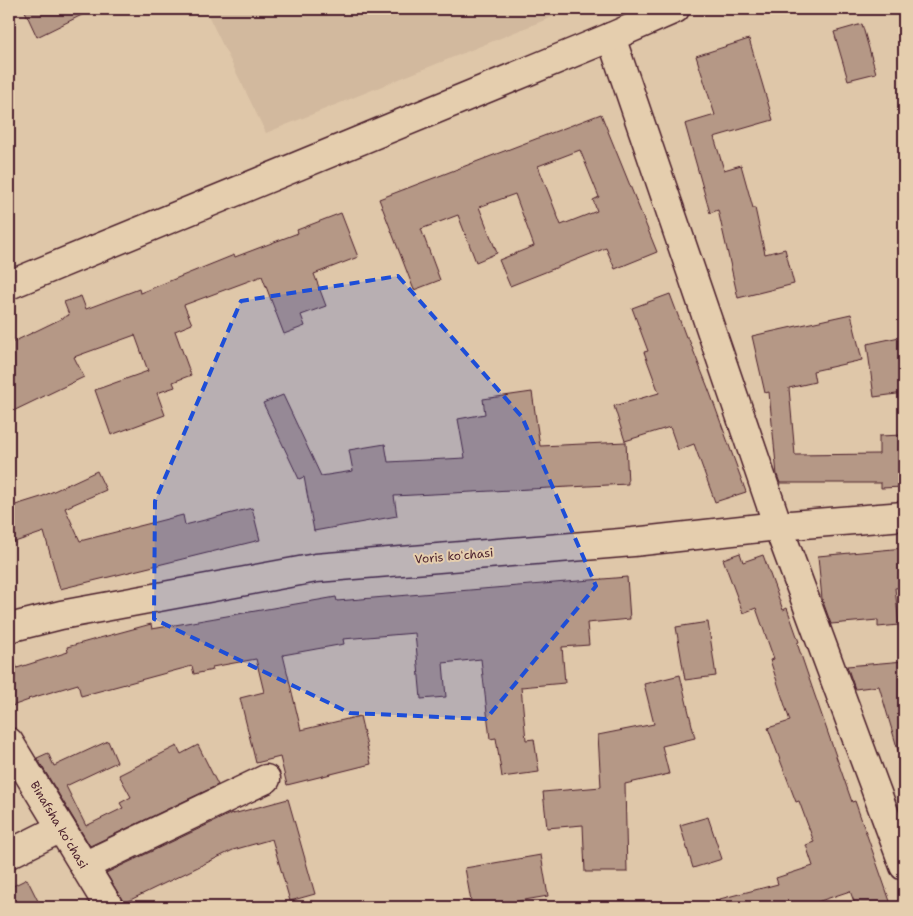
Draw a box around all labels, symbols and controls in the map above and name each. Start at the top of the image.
street label: Voris koʻchasi [414,545,494,567]
street label: Binafsha koʻchasi [26,778,92,872]

